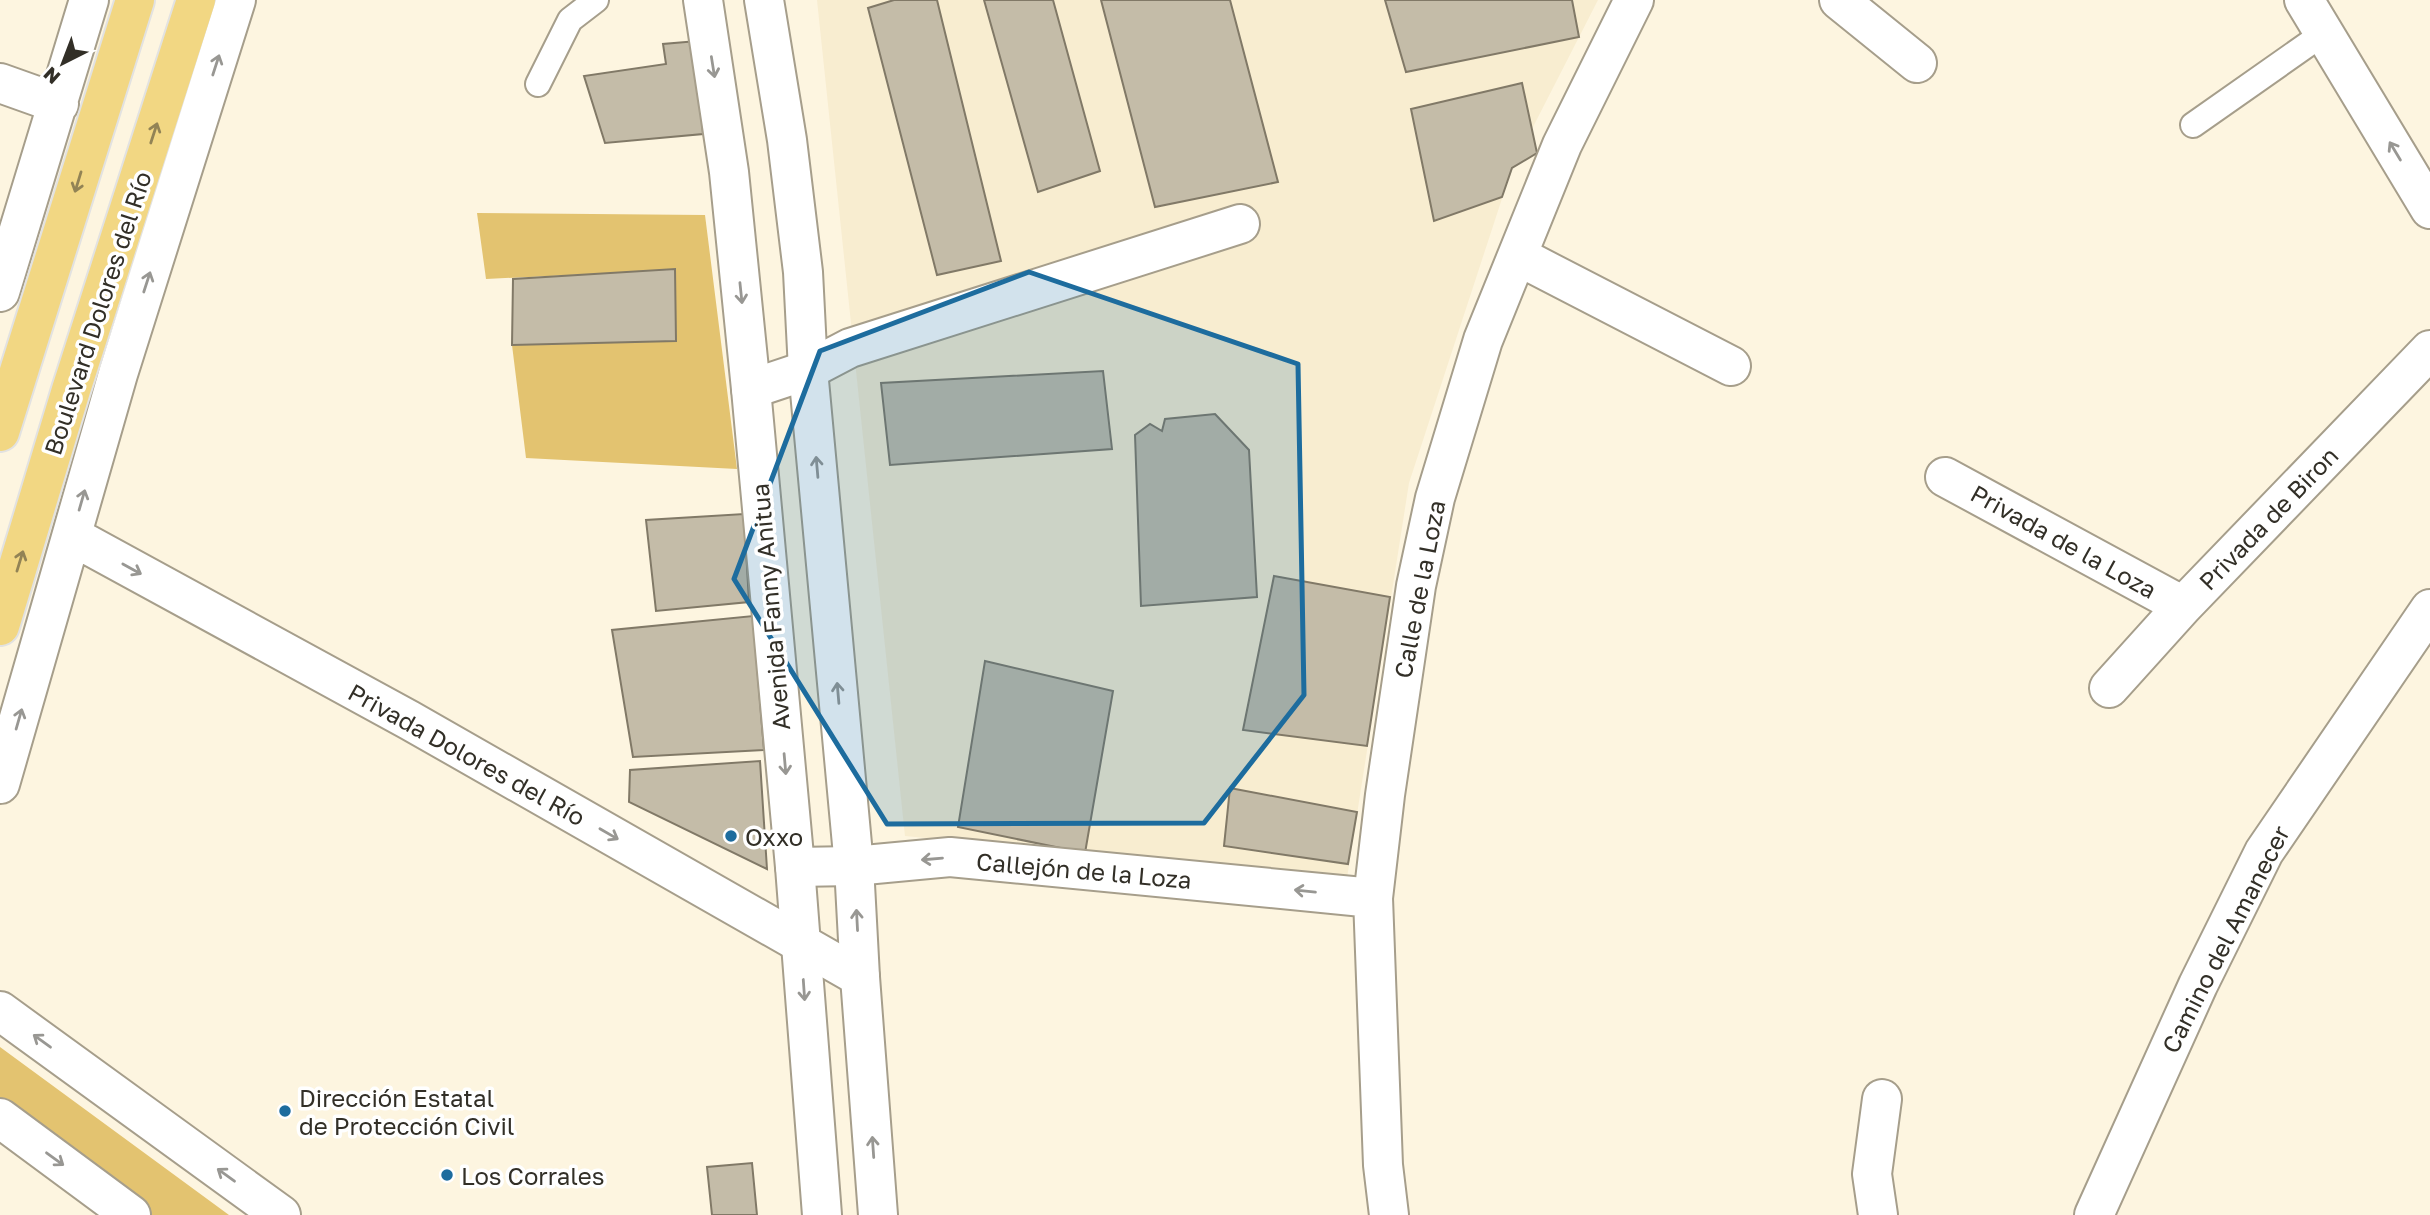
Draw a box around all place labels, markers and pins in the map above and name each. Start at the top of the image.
place label: Oxxo [745,822,803,851]
marker: Oxxo [723,828,739,844]
place label: Dirección Estatal de Protección Civil [299,1083,515,1140]
marker: Dirección Estatal de Protección Civil [277,1103,293,1119]
place label: Los Corrales [461,1161,604,1190]
marker: Los Corrales [439,1167,455,1183]

